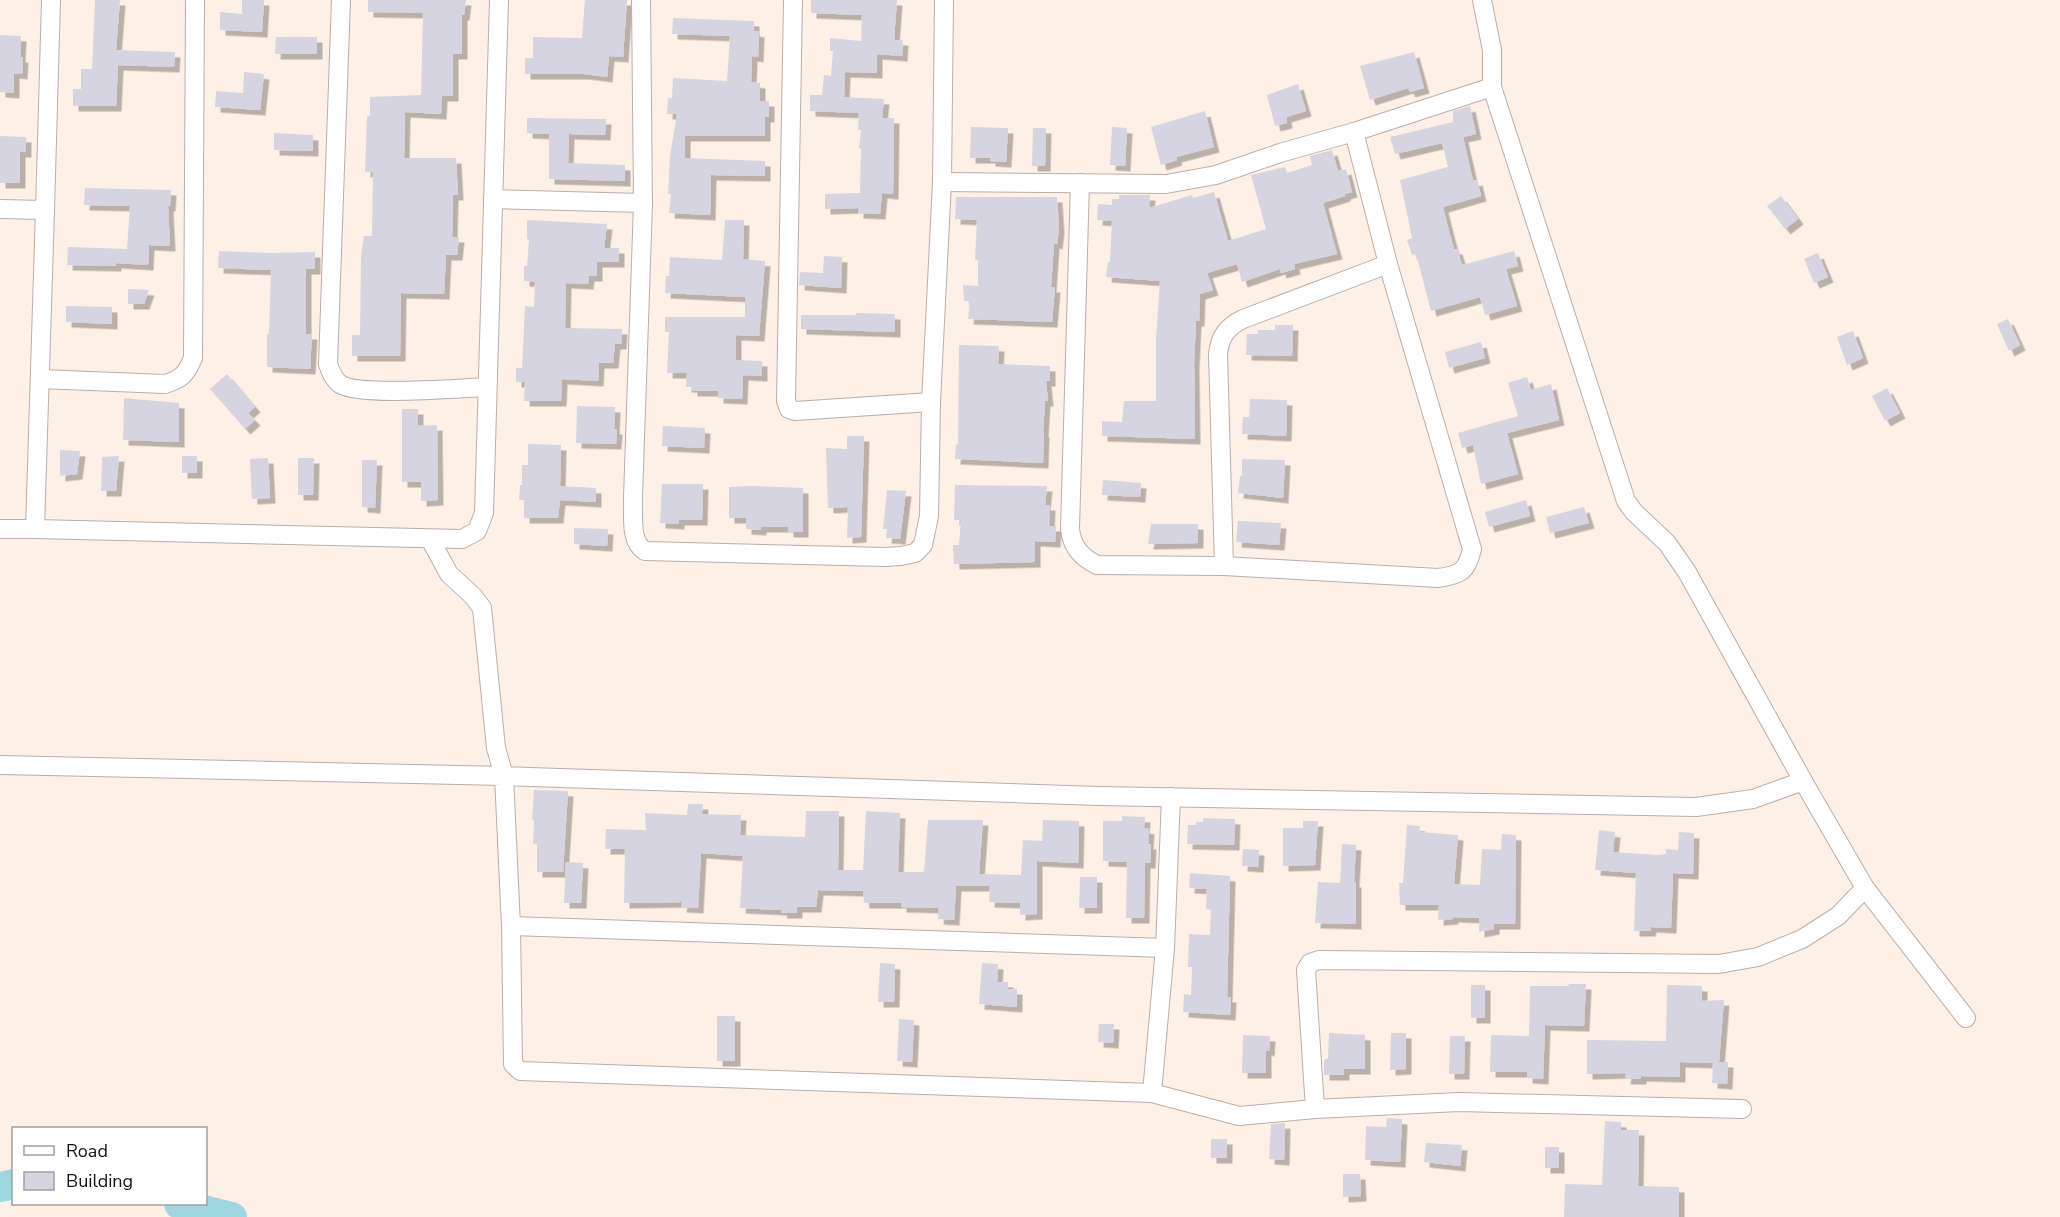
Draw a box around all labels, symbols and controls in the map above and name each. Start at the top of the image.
legend [12,1127,207,1205]
text: Road [66,1139,108,1163]
text: Building [66,1169,133,1193]

